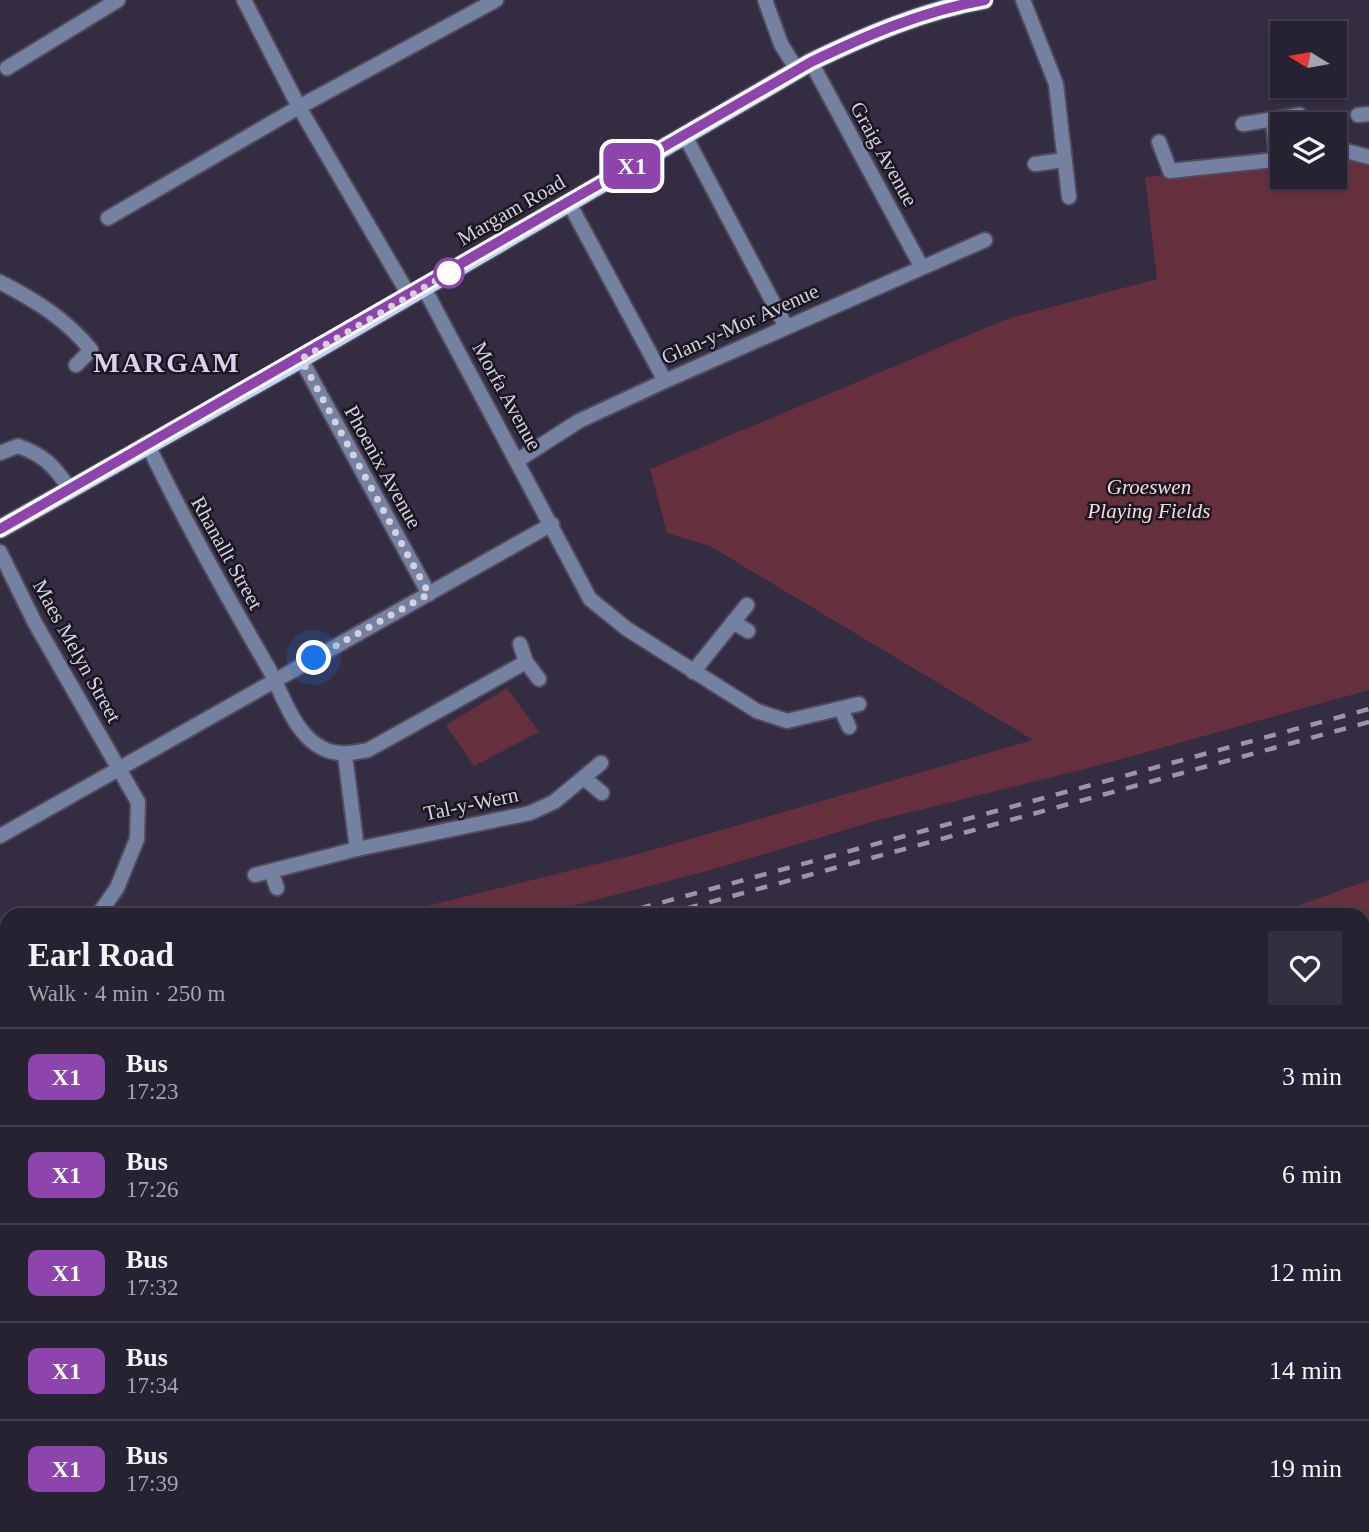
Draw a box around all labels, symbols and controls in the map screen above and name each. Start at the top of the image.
north arrow [1270,21,1348,98]
map controls [1270,21,1347,189]
street label: Graig Avenue [845,98,923,210]
button: layers [1270,112,1347,189]
line badge: X1 [600,143,664,189]
text: X1 [617,153,647,179]
street label: Margam Road [453,169,570,250]
unlabelled marker [434,258,464,288]
street label: Glan-y-Mor Avenue [658,279,822,369]
street label: Morfa Avenue [467,338,547,454]
district label: MARGAM [93,347,241,378]
street label: Phoenix Avenue [339,401,427,533]
park label: Groeswen Playing Fields [1086,475,1211,523]
street label: Rhanallt Street [186,492,268,614]
street label: Maes Melyn Street [28,575,126,727]
your location [296,640,331,675]
street label: Tal-y-Wern [422,782,521,826]
button: heart [1268,931,1342,1005]
text: Earl Road [28,937,174,973]
text: Walk · 4 min · 250 m [28,981,225,1006]
text: Bus [126,1049,168,1078]
text: 3 min [1282,1062,1342,1091]
text: X1 [52,1064,81,1090]
text: 17:23 [126,1079,178,1104]
text: Bus [126,1147,168,1176]
text: 6 min [1282,1160,1342,1189]
text: X1 [52,1162,81,1188]
text: 17:26 [126,1177,178,1202]
text: Bus [126,1245,168,1274]
text: 12 min [1269,1258,1342,1287]
text: X1 [52,1260,81,1286]
text: 17:32 [126,1275,178,1300]
text: Bus [126,1343,168,1372]
text: 14 min [1269,1356,1342,1385]
text: X1 [52,1358,81,1384]
text: 17:34 [126,1373,178,1398]
text: Bus [126,1441,168,1470]
text: 19 min [1269,1454,1342,1483]
text: X1 [52,1456,81,1482]
text: 17:39 [126,1471,178,1496]

